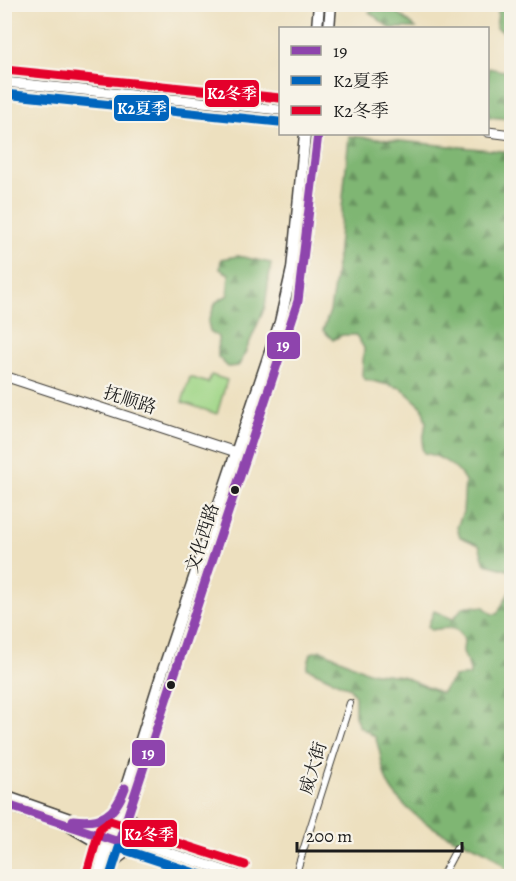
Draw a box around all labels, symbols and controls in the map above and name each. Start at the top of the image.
legend [279,27,489,135]
text: 19 [333,39,347,63]
text: K2夏季 [333,69,389,93]
line badge: K2冬季 [204,79,260,108]
text: K2冬季 [207,83,257,105]
line badge: K2夏季 [113,94,170,122]
text: K2夏季 [117,98,167,120]
text: K2冬季 [333,99,389,123]
line badge: 19 [266,331,301,360]
text: 19 [276,335,290,357]
street label: 抚顺路 [101,380,159,420]
unlabelled marker [229,484,241,496]
street label: 文化西路 [179,500,225,576]
unlabelled marker [165,679,177,691]
line badge: 19 [131,739,166,767]
street label: 威大街 [294,739,332,797]
text: 19 [141,743,155,765]
scale bar [297,815,462,853]
line badge: K2冬季 [121,819,178,848]
text: K2冬季 [124,824,174,846]
text: 200 m [306,824,352,848]

